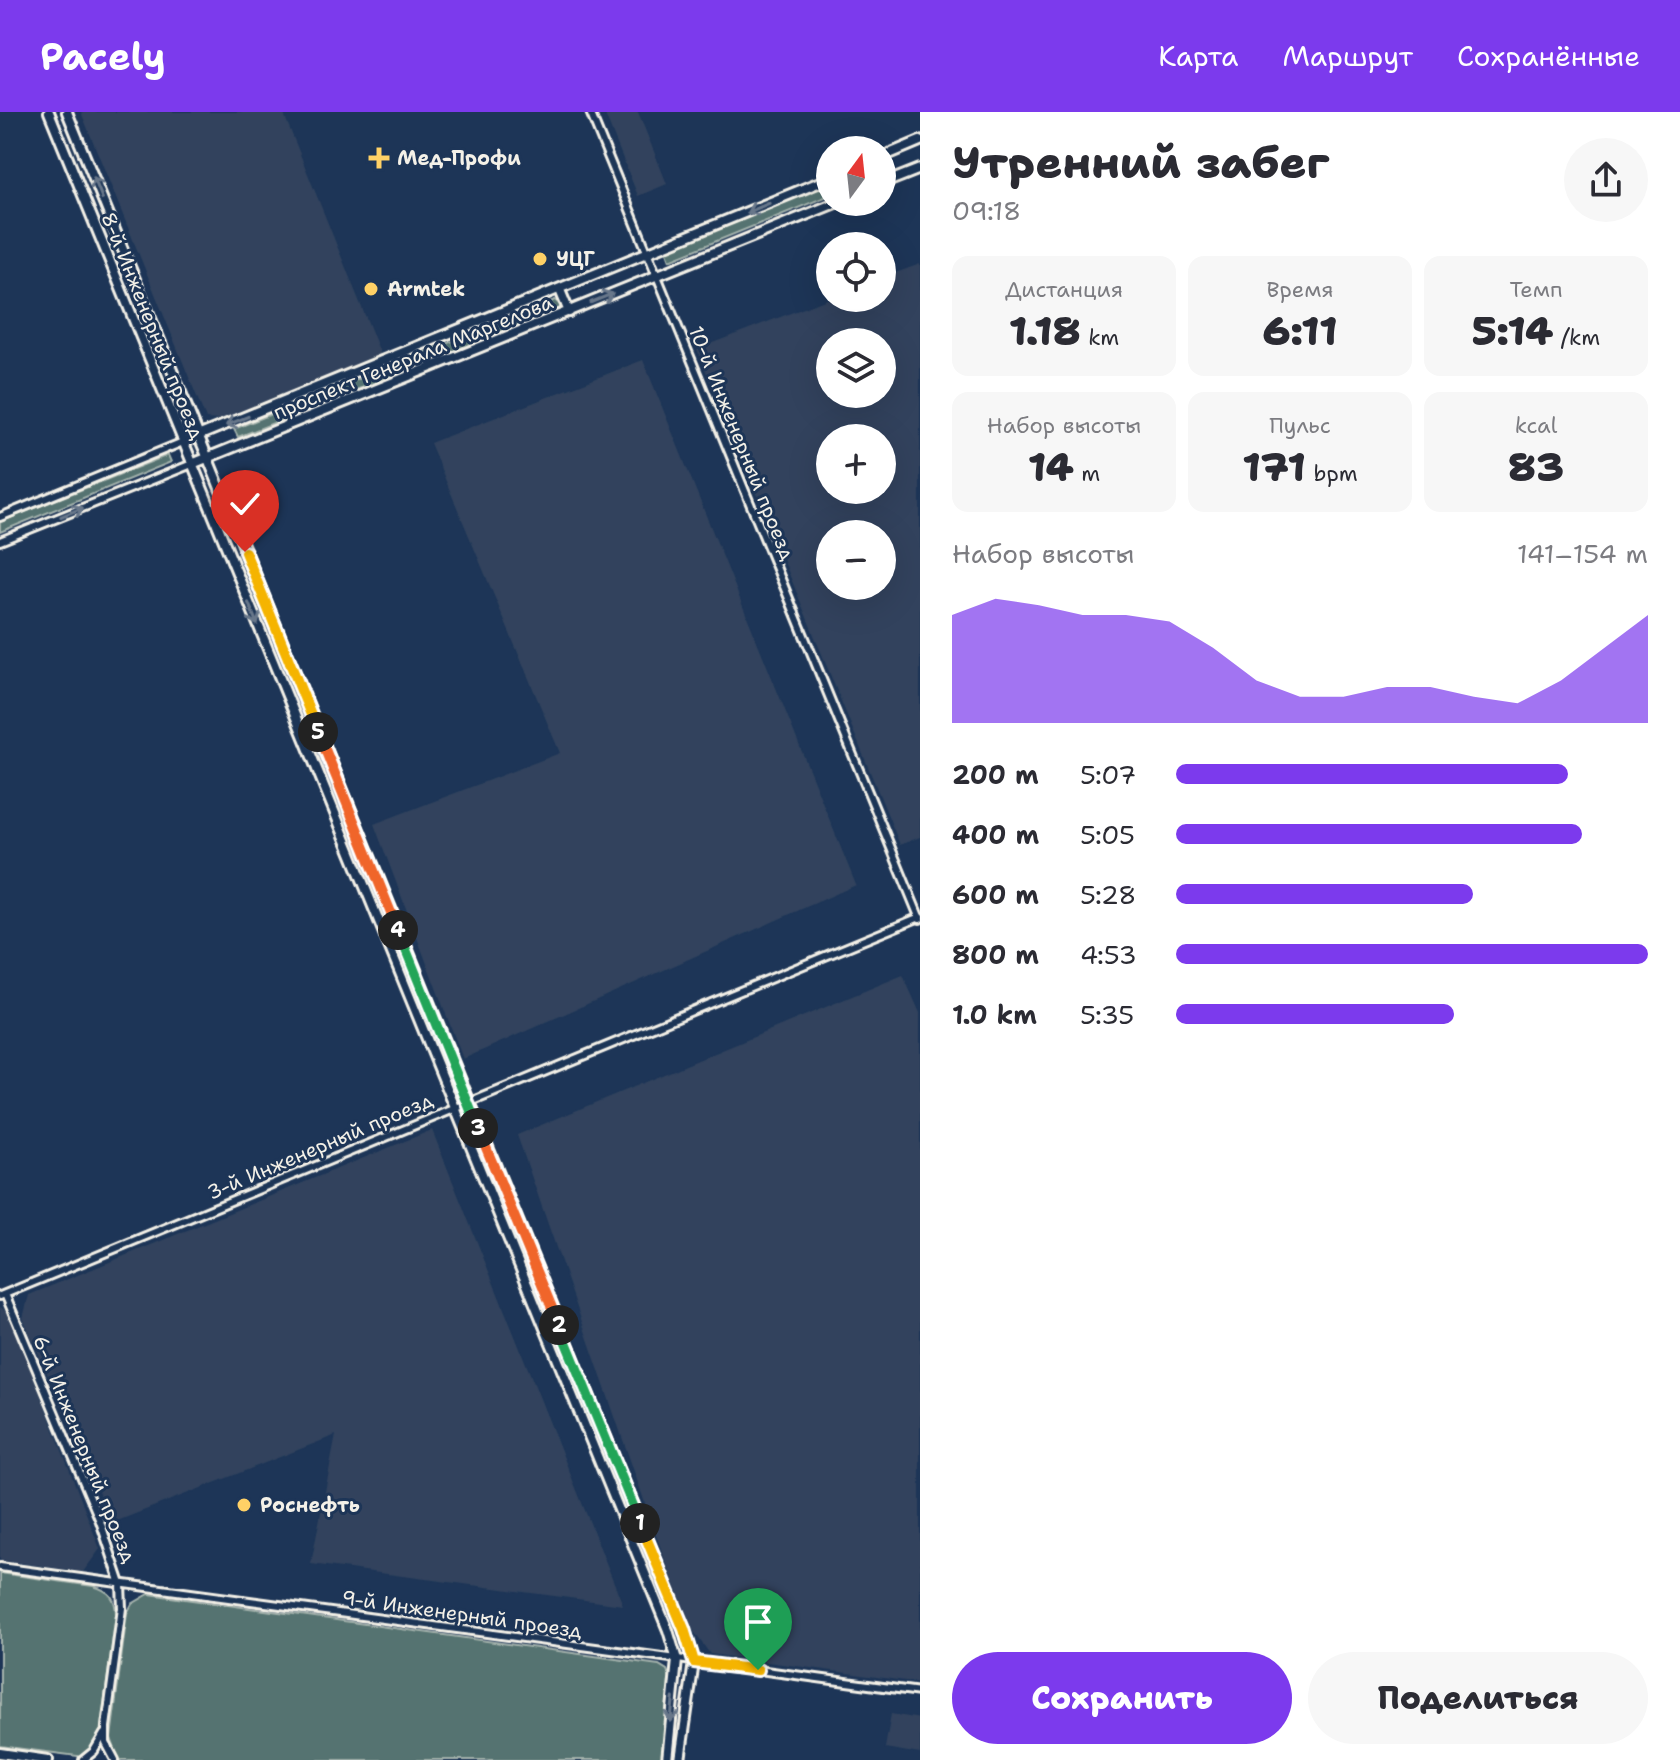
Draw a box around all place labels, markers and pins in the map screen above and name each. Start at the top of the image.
place label: Мед-Профи [397,145,521,171]
marker: Мед-Профи [368,147,390,169]
place label: УЦГ [556,246,595,272]
marker: УЦГ [531,250,549,268]
place label: Armtek [387,276,465,302]
marker: Armtek [362,280,380,298]
pin [211,470,279,552]
pin: 5 [298,712,338,752]
pin: 4 [378,910,418,950]
pin: 3 [458,1108,498,1148]
pin: 2 [539,1305,579,1345]
place label: Роснефть [260,1492,360,1518]
marker: Роснефть [235,1496,253,1514]
pin: 1 [620,1503,660,1543]
pin [724,1588,792,1670]

